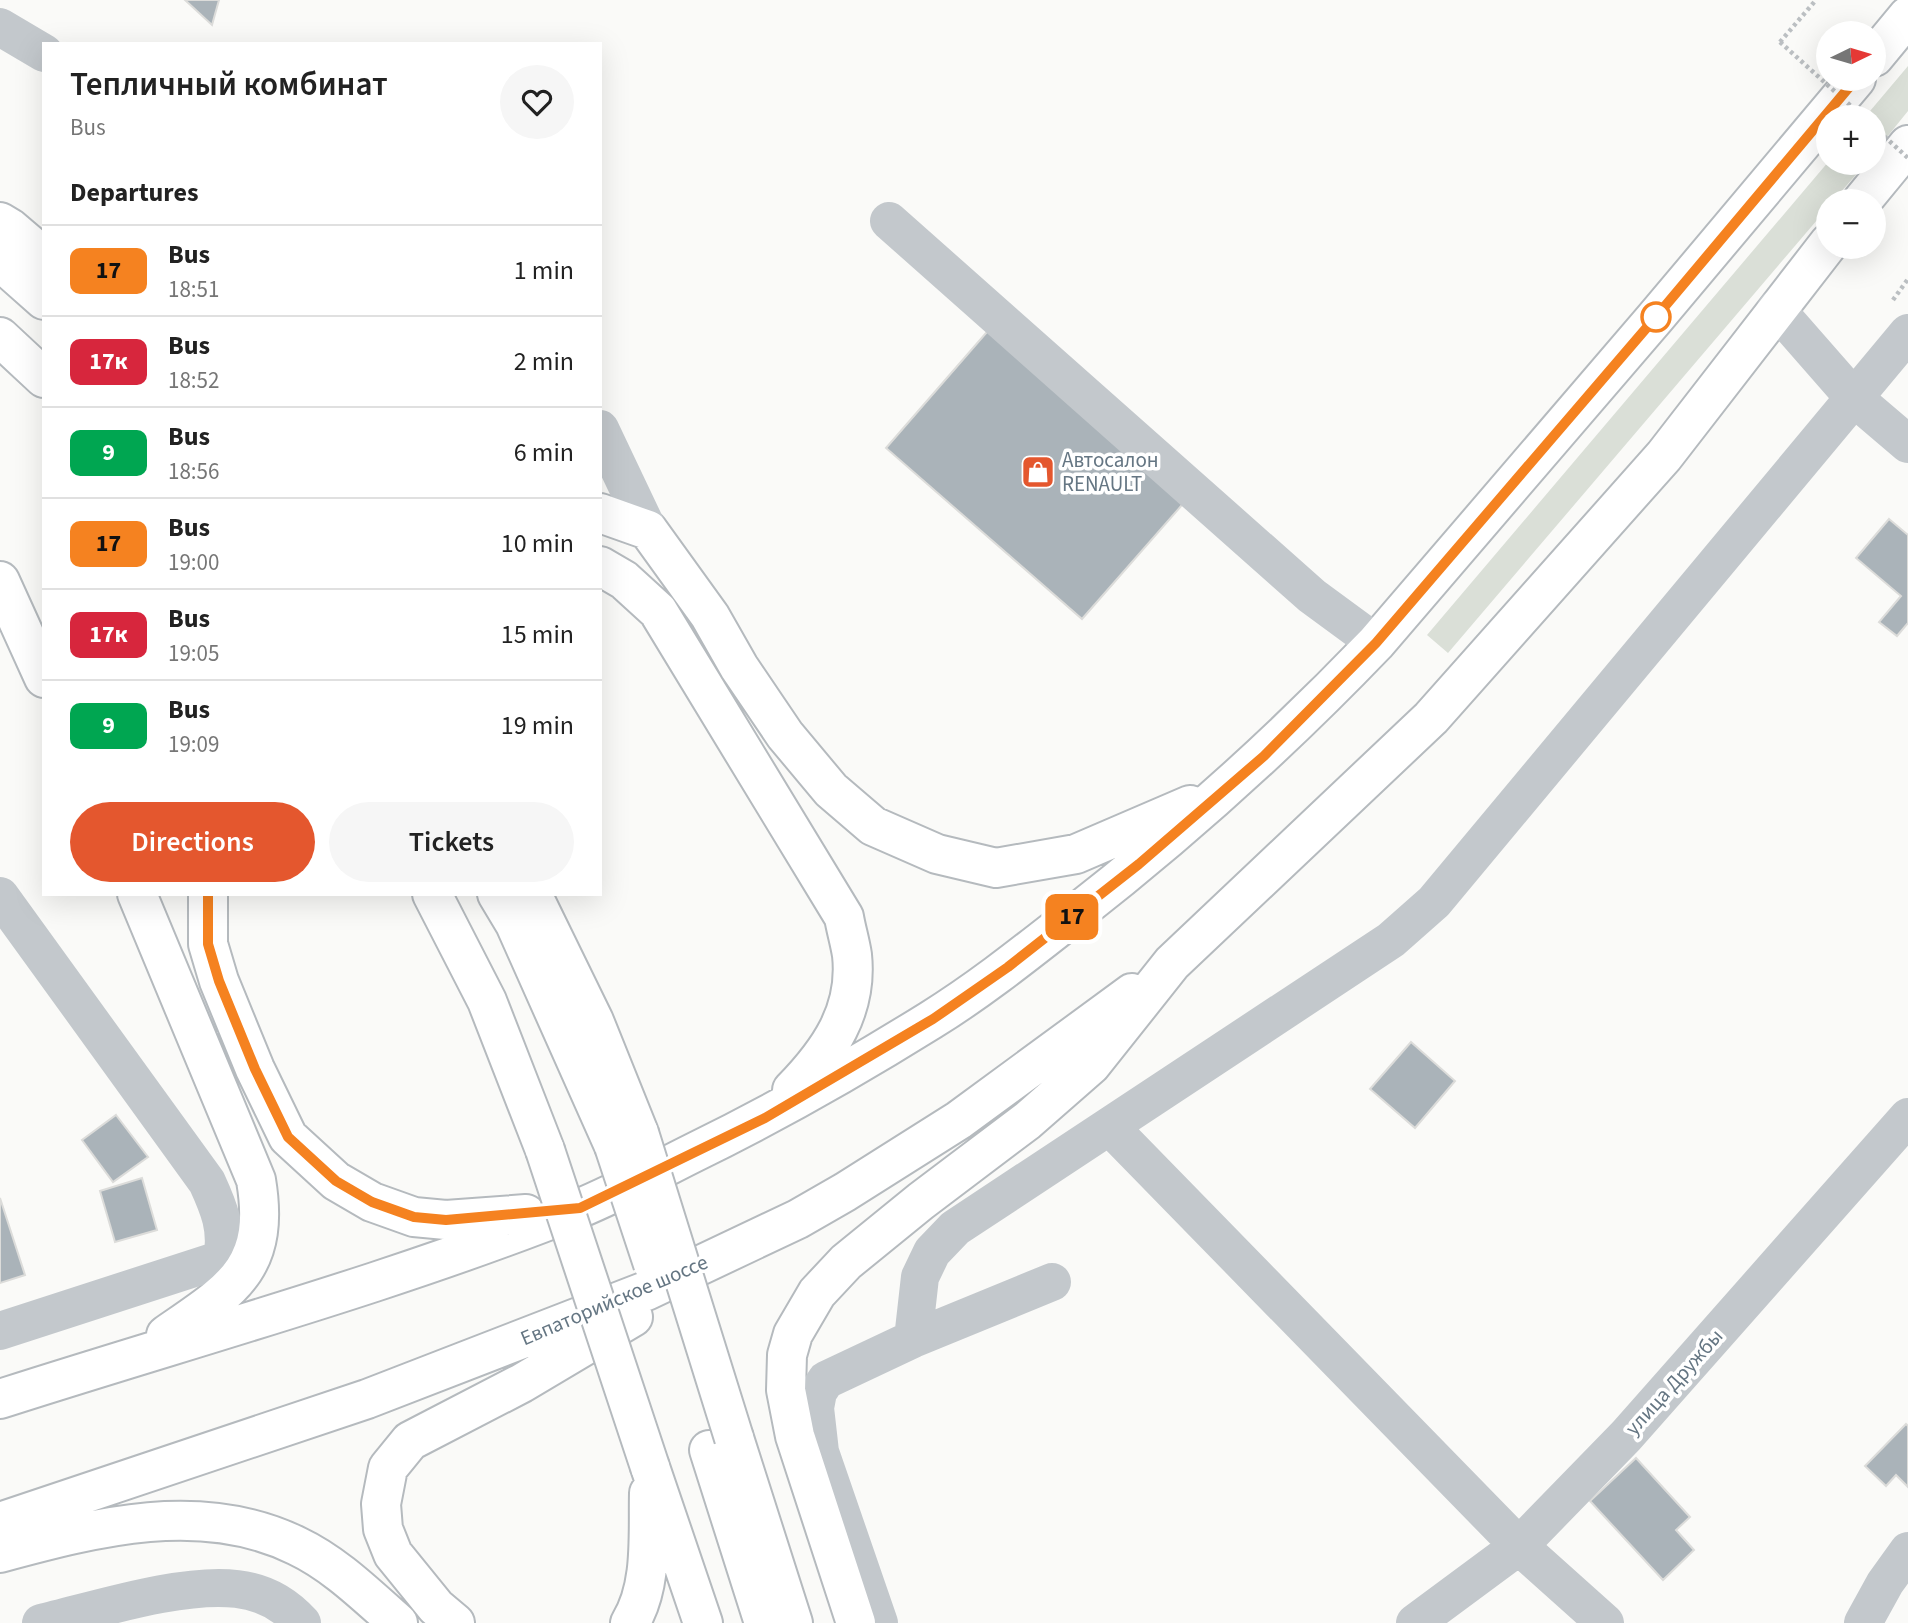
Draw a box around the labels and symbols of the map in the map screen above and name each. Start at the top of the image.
north arrow [1816,21,1886,91]
unlabelled marker [1641,302,1671,332]
place label: Aвтосалон RENAULT [1062,445,1159,499]
shop icon: Aвтосалон RENAULT [1019,453,1057,491]
line badge: 17 [1040,894,1104,940]
street label: Евпаторийское шоссе [516,1247,712,1353]
street label: улица Дружбы [1618,1322,1730,1442]

